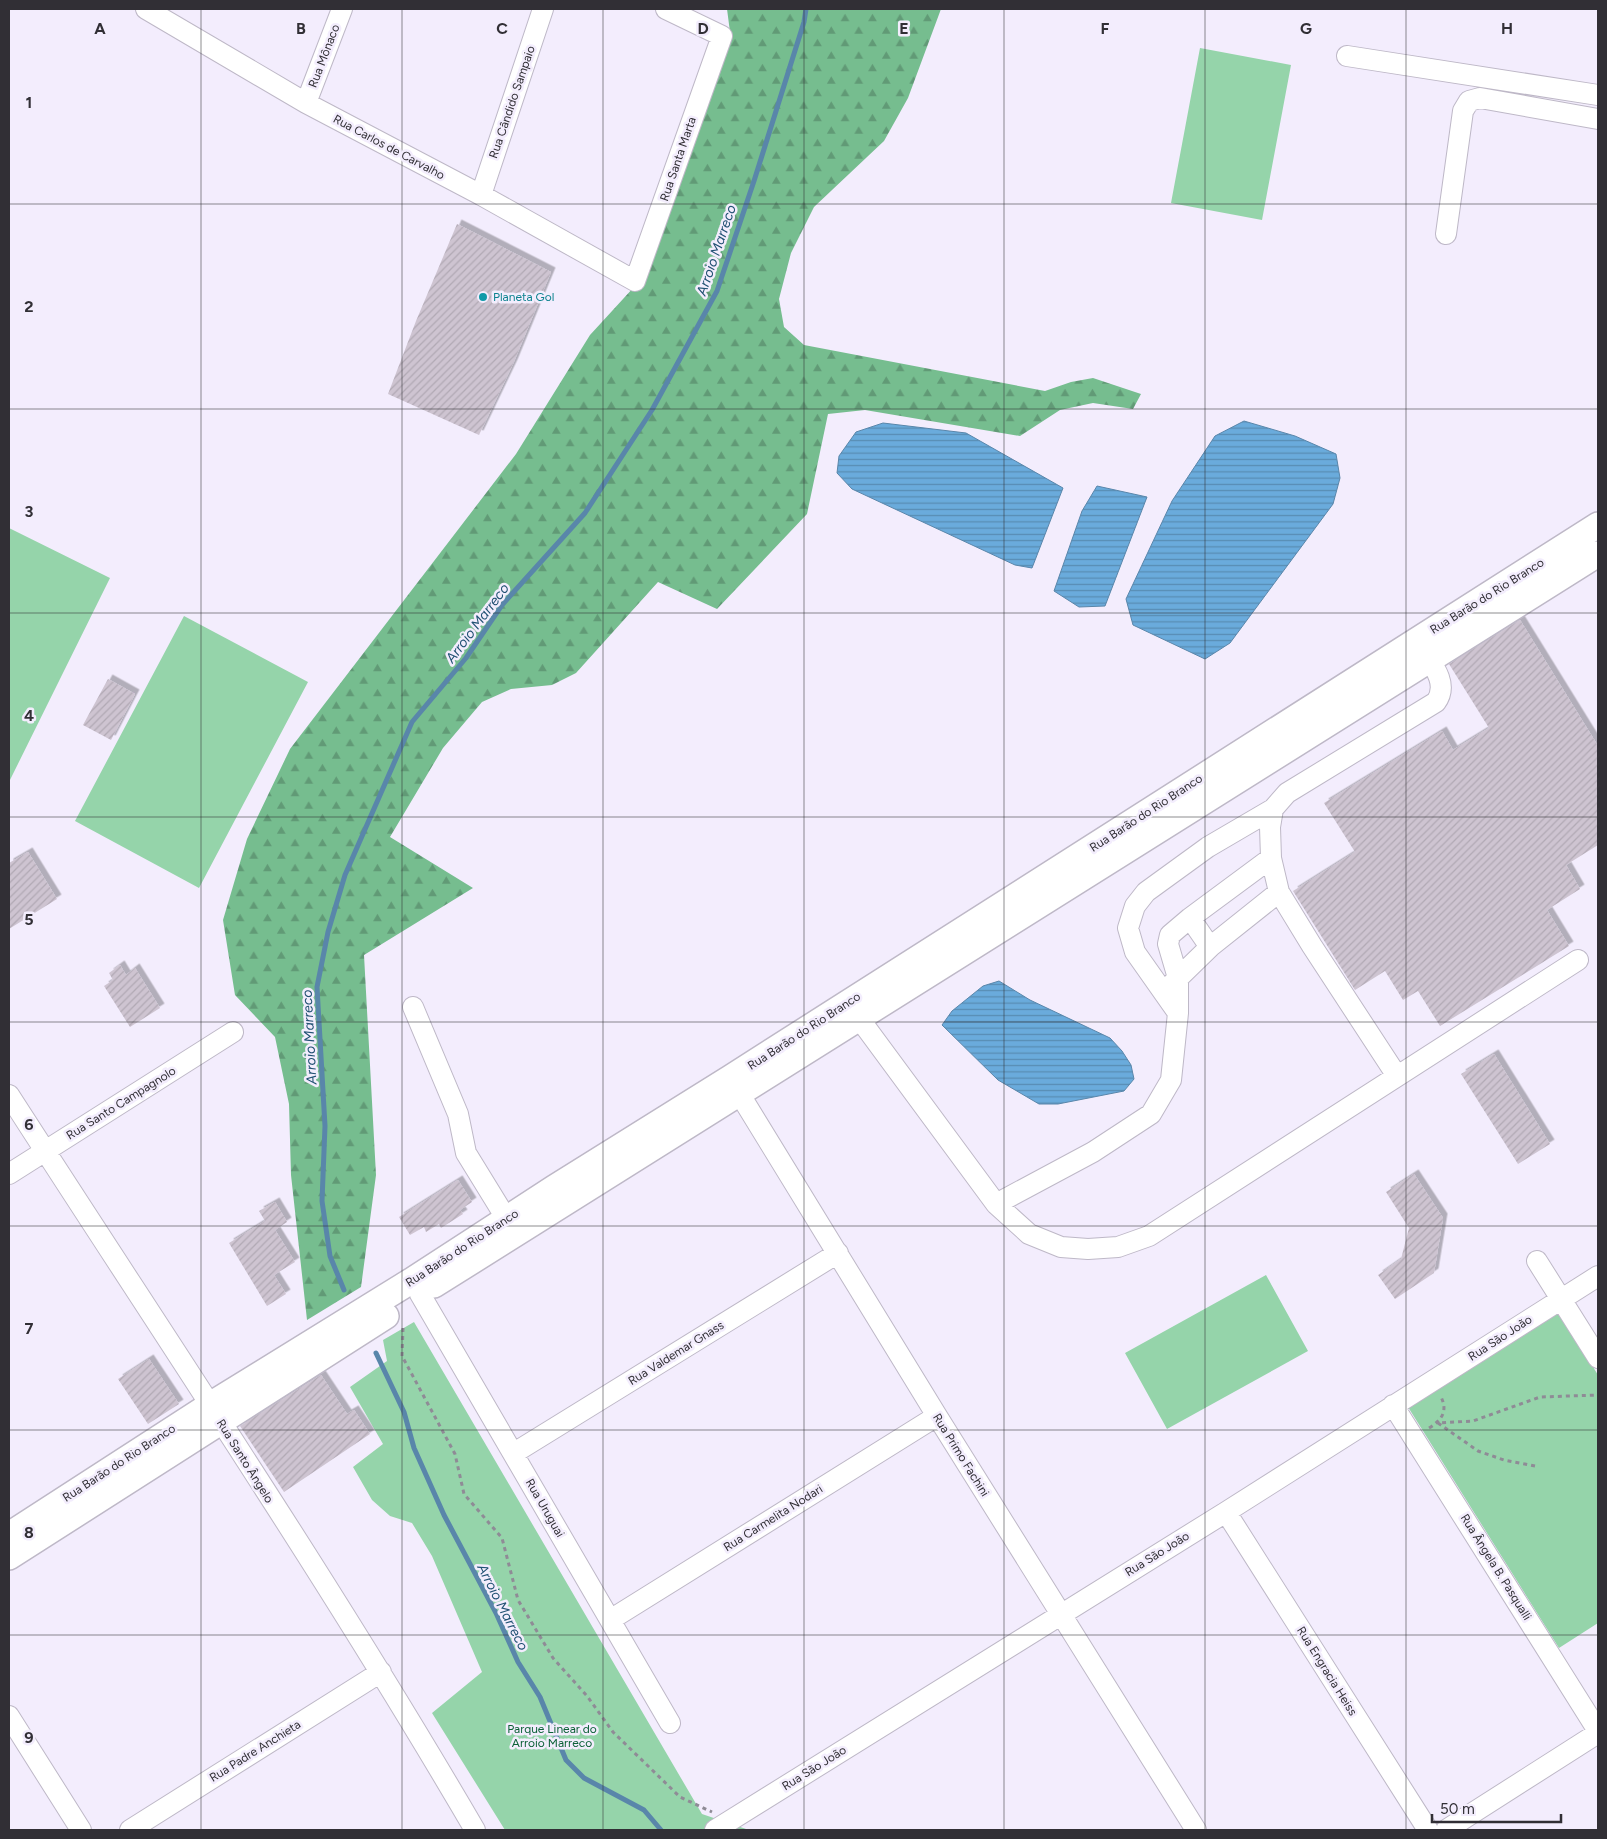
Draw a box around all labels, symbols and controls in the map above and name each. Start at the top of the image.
text: A [94,19,106,38]
text: B [296,19,306,38]
text: C [496,19,508,38]
text: D [697,19,709,38]
text: E [899,19,909,38]
text: F [1101,19,1110,38]
text: G [1300,19,1312,38]
text: H [1501,19,1513,38]
street label: Rua Mônaco [306,22,342,90]
street label: Rua Cândido Sampaio [486,44,538,160]
text: 1 [26,93,32,112]
street label: Rua Carlos de Carvalho [331,112,447,182]
street label: Rua Santa Marta [657,115,699,203]
water label: Arroio Marreco [693,202,740,299]
place label: Planeta Gol [493,290,554,304]
marker: Planeta Gol [477,291,489,303]
text: 2 [24,297,34,316]
text: 3 [25,502,34,521]
street label: Rua Barão do Rio Branco [1427,555,1547,637]
water label: Arroio Marreco [441,580,513,667]
text: 4 [24,706,34,725]
street label: Rua Barão do Rio Branco [1087,771,1205,855]
text: 5 [24,910,34,929]
water label: Arroio Marreco [299,989,321,1086]
street label: Rua Barão do Rio Branco [745,989,863,1073]
street label: Rua Santo Campagnolo [64,1064,178,1142]
text: 6 [24,1115,34,1134]
street label: Rua Barão do Rio Branco [403,1206,521,1290]
street label: Rua São João [1466,1312,1534,1364]
street label: Rua Valdemar Gnass [626,1318,727,1388]
text: 7 [25,1319,34,1338]
street label: Rua Primo Fachini [930,1411,992,1499]
street label: Rua Santo Ângelo [214,1417,276,1505]
street label: Rua Barão do Rio Branco [60,1421,178,1505]
street label: Rua Uruguai [523,1476,567,1540]
street label: Rua Carmelita Nodari [721,1482,825,1554]
street label: Rua Ângela B. Pasqualli [1458,1511,1534,1623]
text: 8 [24,1523,34,1542]
street label: Rua São João [1122,1529,1192,1579]
water label: Arroio Marreco [473,1560,532,1653]
street label: Rua Engracia Heiss [1294,1624,1360,1718]
street label: Rua Padre Anchieta [207,1717,303,1785]
park label: Parque Linear do Arroio Marreco [507,1722,597,1750]
text: 9 [24,1728,34,1747]
street label: Rua São João [779,1743,849,1793]
scale bar [1432,1792,1561,1824]
text: 50 m [1440,1800,1475,1818]

